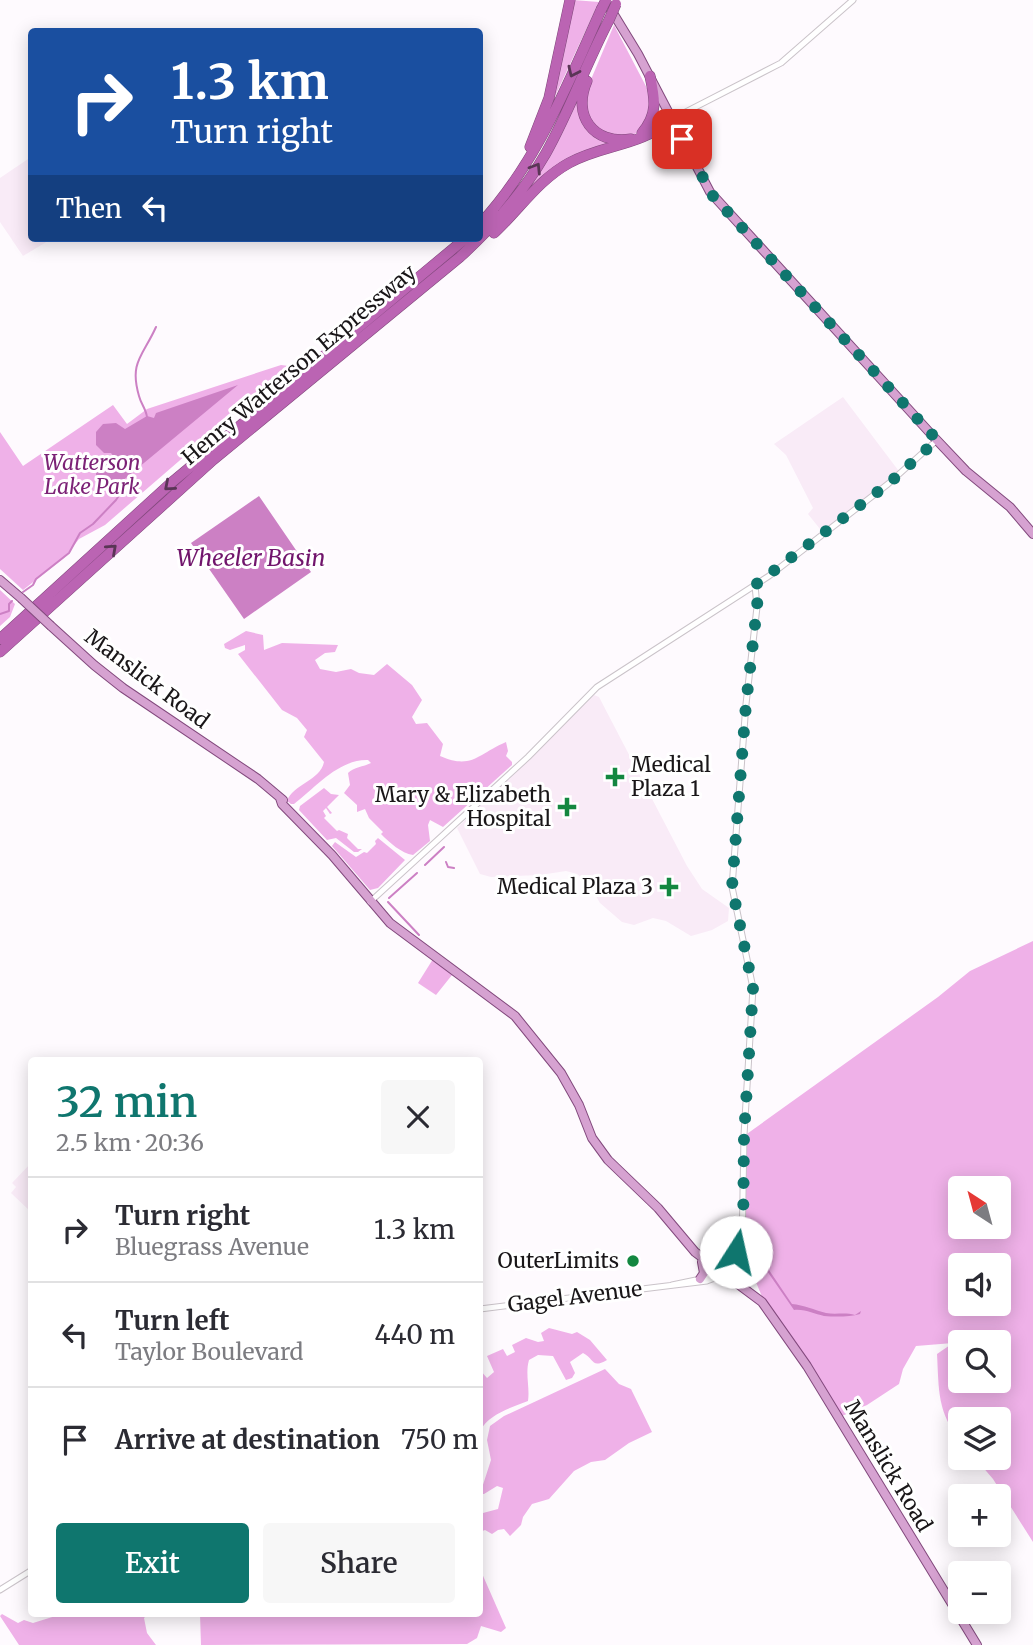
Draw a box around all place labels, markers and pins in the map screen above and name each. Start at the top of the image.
pin [652,109,712,169]
place label: Medical Plaza 1 [631,751,711,802]
marker: Medical Plaza 1 [605,767,625,787]
place label: Mary & Elizabeth Hospital [375,781,551,832]
marker: Mary & Elizabeth Hospital [557,797,577,817]
place label: Medical Plaza 3 [497,873,653,900]
marker: Medical Plaza 3 [659,877,679,897]
place label: OuterLimits [498,1247,619,1274]
marker: OuterLimits [625,1253,641,1269]

